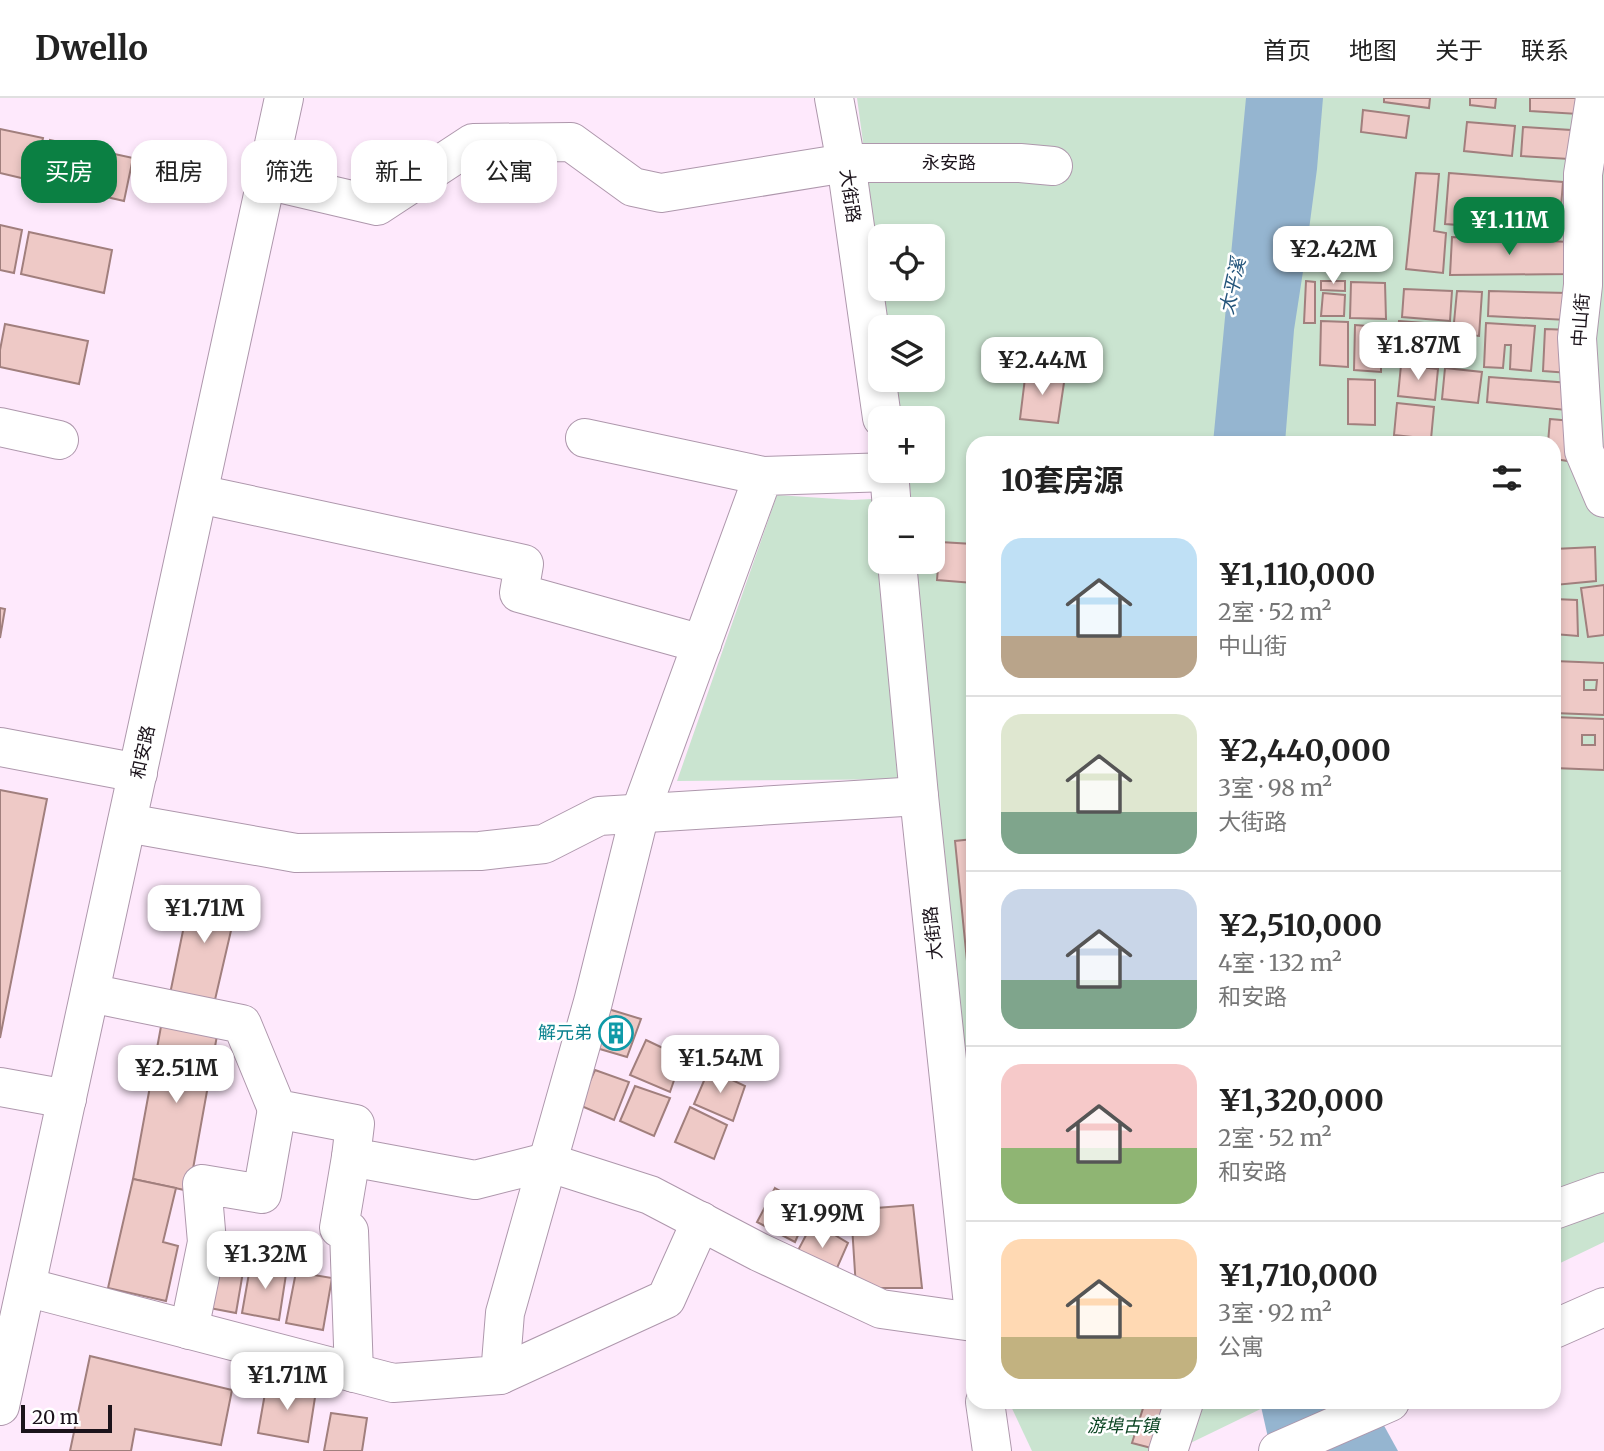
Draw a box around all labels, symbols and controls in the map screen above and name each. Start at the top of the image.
text: Dwello [35,28,148,69]
text: 首页 [1263,35,1311,66]
text: 地图 [1349,35,1397,66]
text: 关于 [1435,35,1483,66]
text: 联系 [1521,35,1569,66]
chip: 买房 [21,140,117,203]
chip: 租房 [131,140,227,203]
chip: 筛选 [241,140,337,203]
chip: 新上 [351,140,447,203]
chip: 公寓 [461,140,557,203]
street label: 永安路 [922,151,976,174]
street label: 大街路 [835,168,866,224]
pin: ¥1.11M [1452,198,1566,257]
text: ¥1.11M [1469,205,1549,234]
map controls [868,224,945,574]
button: locate [868,224,945,301]
pin: ¥2.42M [1276,226,1390,286]
text: ¥2.42M [1289,234,1377,263]
water label: 太平溪 [1214,254,1251,316]
street label: 中山街 [1567,292,1594,348]
button: layers [868,315,945,392]
pin: ¥1.87M [1361,322,1475,382]
text: ¥1.87M [1375,330,1461,359]
pin: ¥2.44M [985,338,1099,397]
text: ¥2.44M [997,345,1087,374]
button: + [868,406,945,483]
icon: filters [1488,459,1526,497]
text: 10套房源 [1001,461,1124,499]
button: − [868,497,945,574]
text: ¥1,110,000 [1218,555,1375,593]
icon: home [1057,566,1141,650]
text: 2室 · 52 m² [1218,597,1331,626]
text: 中山街 [1218,631,1287,660]
street label: 和安路 [126,723,159,781]
text: ¥2,440,000 [1218,731,1391,769]
icon: home [1057,742,1141,826]
text: 3室 · 98 m² [1218,773,1332,802]
text: 大街路 [1218,807,1287,836]
pin: ¥1.71M [147,886,261,945]
text: ¥1.71M [164,893,244,922]
street label: 大街路 [918,905,947,961]
text: ¥2,510,000 [1218,906,1382,944]
icon: home [1057,917,1141,1001]
text: 4室 · 132 m² [1218,948,1342,977]
text: 和安路 [1218,982,1287,1011]
building icon: 解元弟 [597,1014,635,1052]
place label: 解元弟 [538,1021,592,1044]
pin: ¥1.54M [663,1035,777,1095]
text: ¥1.54M [677,1043,763,1072]
pin: ¥2.51M [119,1046,233,1105]
text: ¥2.51M [134,1053,218,1082]
text: ¥1,320,000 [1218,1081,1384,1119]
icon: home [1057,1092,1141,1176]
text: 2室 · 52 m² [1218,1123,1331,1152]
text: 和安路 [1218,1157,1287,1186]
pin: ¥1.99M [765,1190,879,1250]
text: ¥1.99M [780,1198,864,1227]
pin: ¥1.32M [208,1232,322,1291]
text: ¥1.32M [223,1239,307,1268]
text: ¥1,710,000 [1218,1256,1378,1294]
icon: home [1057,1267,1141,1351]
text: 3室 · 92 m² [1218,1298,1332,1327]
text: 公寓 [1218,1332,1264,1361]
pin: ¥1.71M [230,1352,344,1412]
text: ¥1.71M [247,1360,327,1389]
scale bar [21,1402,112,1434]
text: 20 m [32,1405,79,1429]
park label: 游埠古镇 [1087,1414,1162,1437]

